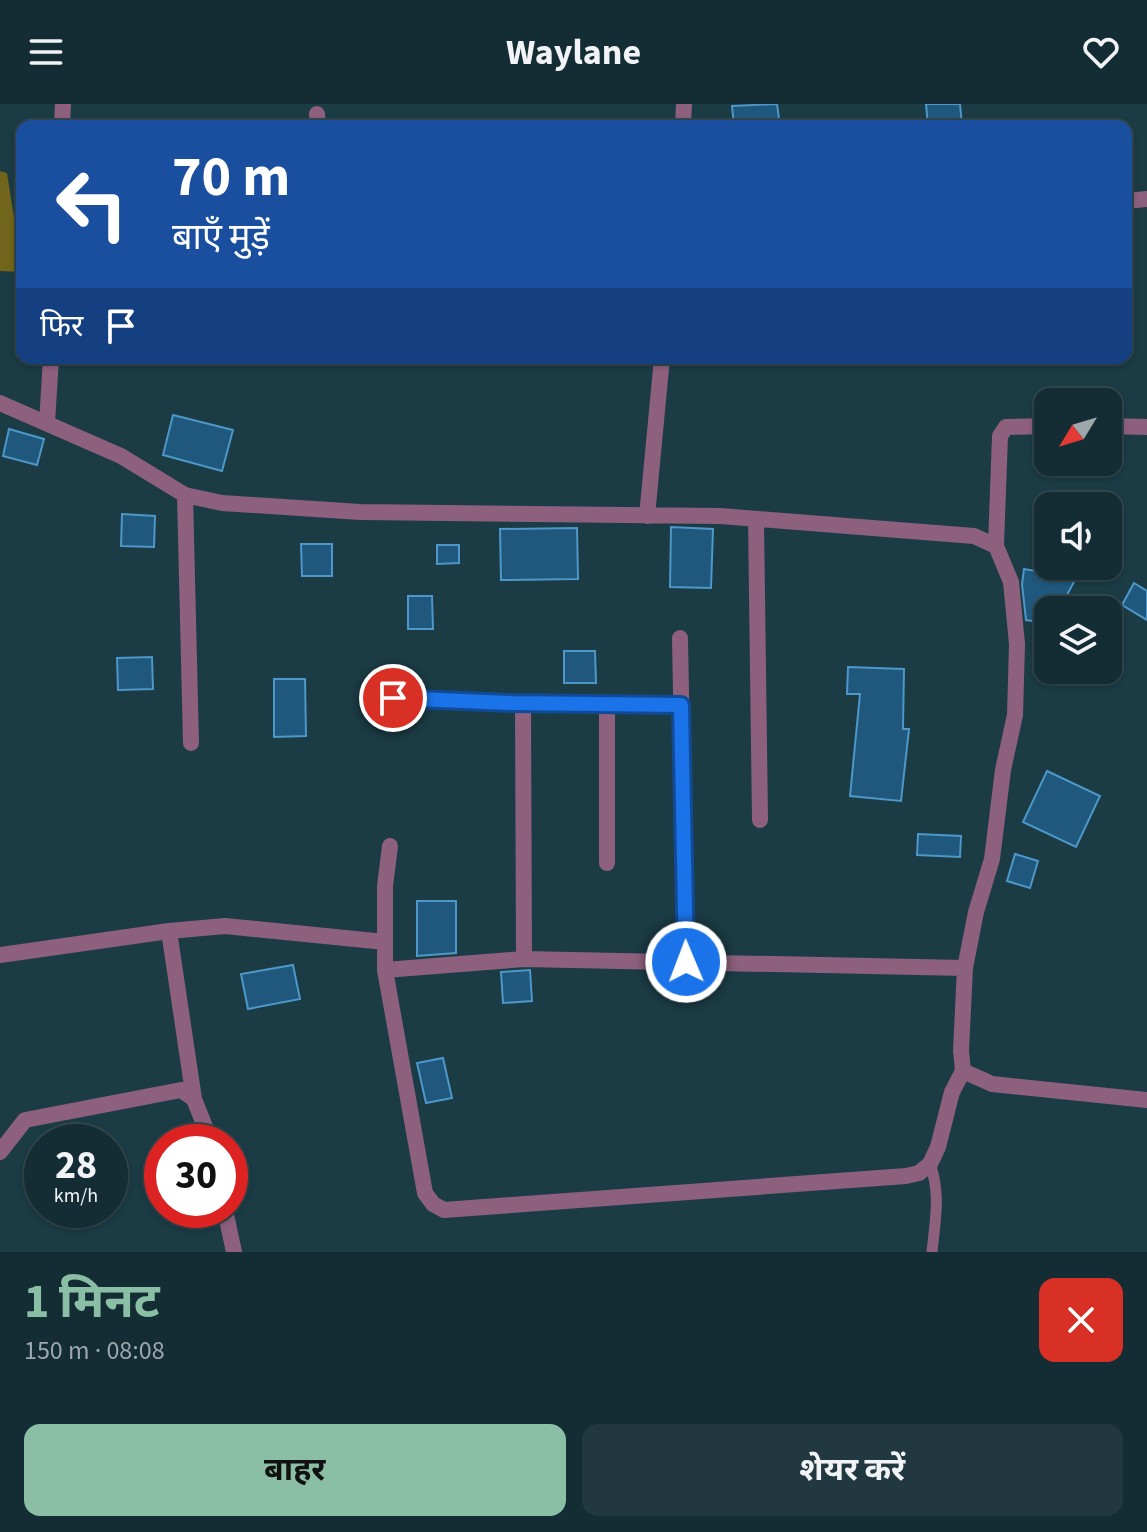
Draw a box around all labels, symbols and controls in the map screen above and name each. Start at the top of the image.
text: Waylane [506,27,641,78]
icon: menu [24,30,68,74]
icon: heart [1079,30,1123,74]
text: 70 m [172,138,290,217]
icon: left [40,152,144,256]
text: बाएँ मुड़ें [172,212,270,263]
icon: arrive [99,304,143,348]
text: फिर [40,305,83,348]
north arrow [1034,388,1122,476]
map controls [1034,388,1122,684]
button: sound [1034,492,1122,580]
button: layers [1034,596,1122,684]
pin [359,664,427,732]
icon: arrive [371,676,415,720]
position arrow [644,920,728,1004]
speed limit sign: 30 [144,1124,248,1228]
text: 28 [55,1137,97,1194]
text: km/h [54,1182,98,1210]
text: 1 मिनट [24,1268,160,1336]
button: close [1039,1278,1123,1362]
text: 150 m · 08:08 [24,1332,165,1369]
button: बाहर [24,1424,566,1516]
button: शेयर करें [582,1424,1123,1516]

